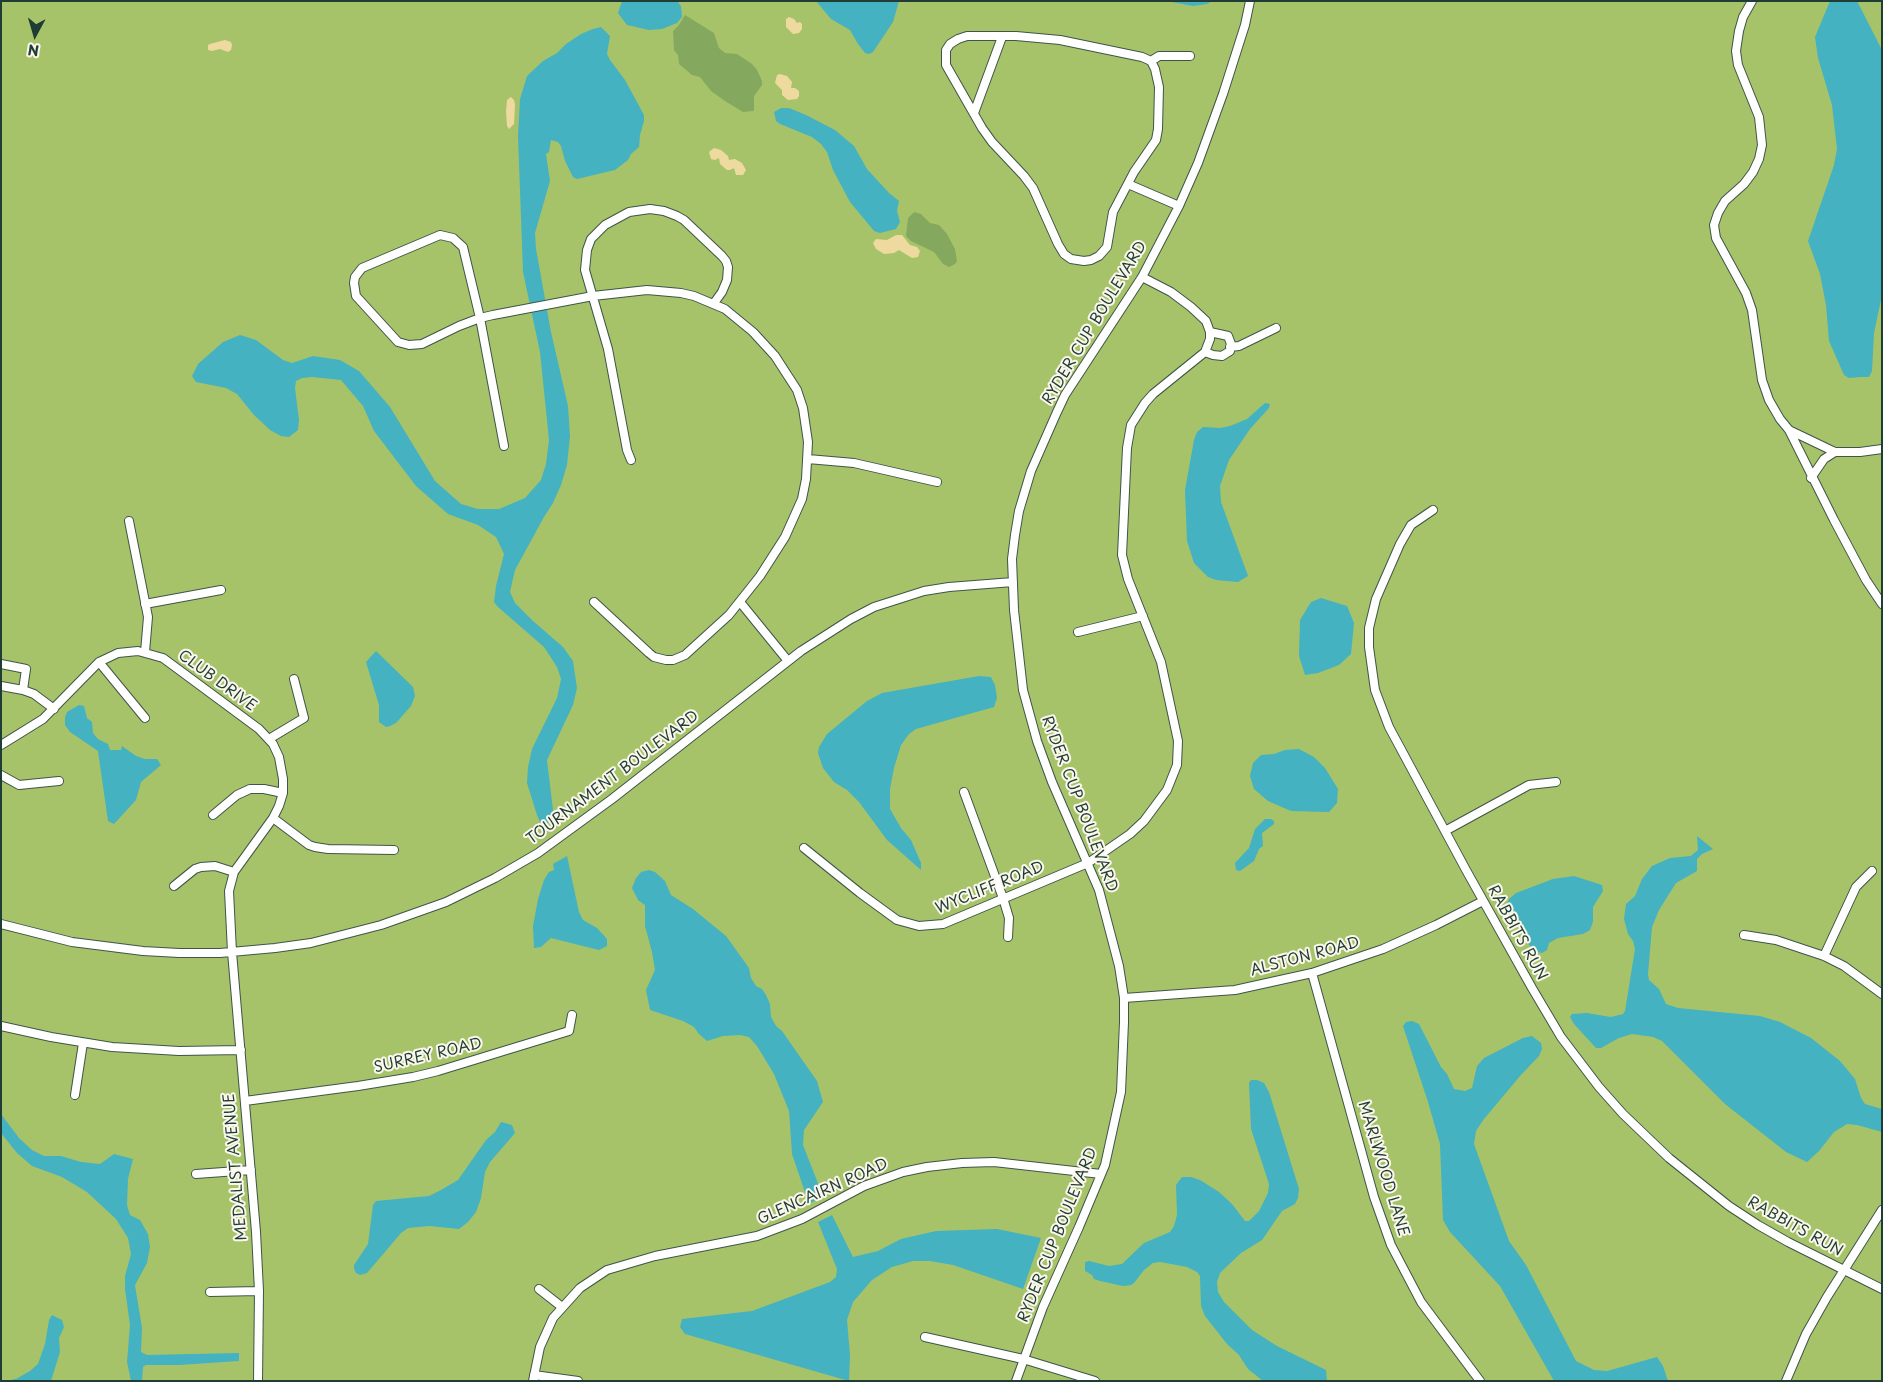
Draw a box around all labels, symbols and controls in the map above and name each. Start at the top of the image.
north arrow [10,10,60,60]
text: N [27,39,40,61]
street label: RYDER CUP BOULEVARD [1039,238,1151,408]
street label: CLUB DRIVE [174,647,260,715]
street label: TOURNAMENT BOULEVARD [523,707,703,849]
street label: RYDER CUP BOULEVARD [1037,713,1121,895]
street label: WYCLIFF ROAD [933,858,1047,918]
street label: RABBITS RUN [1483,882,1551,984]
street label: ALSTON ROAD [1248,934,1362,980]
street label: SURREY ROAD [372,1035,484,1077]
street label: MEDALIST AVENUE [221,1093,251,1241]
street label: MARLWOOD LANE [1354,1099,1412,1239]
street label: RYDER CUP BOULEVARD [1015,1145,1101,1325]
street label: GLENCAIRN ROAD [755,1155,891,1229]
street label: RABBITS RUN [1744,1193,1846,1261]

